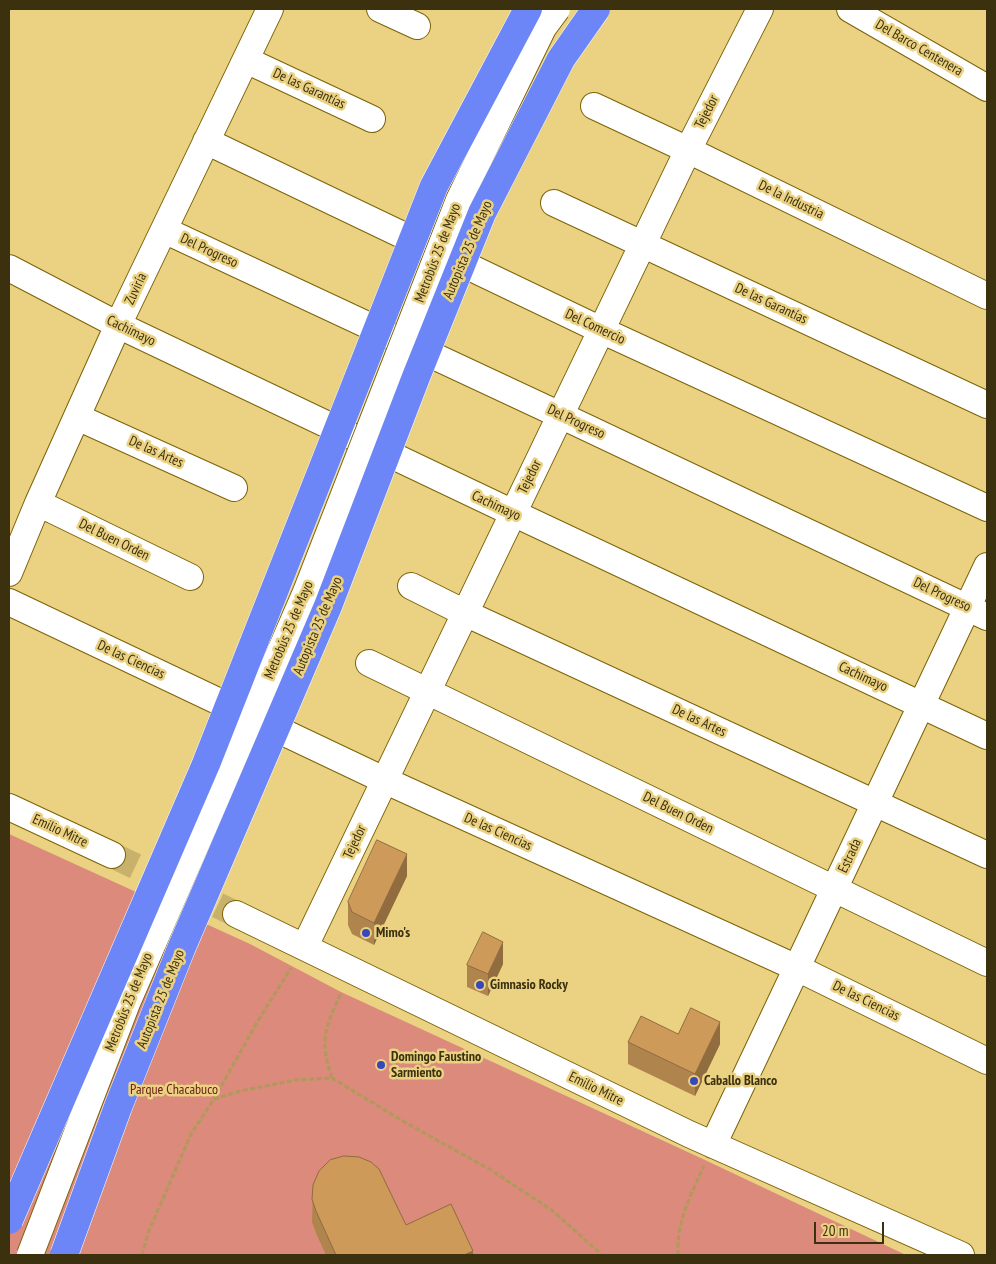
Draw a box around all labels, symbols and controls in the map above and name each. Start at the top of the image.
street label: Del Barco Centenera [872,16,966,80]
street label: De las Garantías [270,65,348,113]
street label: Tejedor [691,92,723,132]
street label: De la Industria [756,177,826,223]
street label: Autopista 25 de Mayo [440,198,496,302]
street label: Metrobús 25 de Mayo [411,201,465,305]
street label: Del Progreso [178,230,240,272]
street label: Zuviría [121,271,151,307]
street label: De las Garantías [732,280,810,328]
street label: Del Comercio [562,306,628,348]
street label: Cachimayo [104,312,158,350]
street label: Del Progreso [545,401,607,443]
street label: De las Artes [126,433,186,471]
street label: Tejedor [515,457,545,497]
street label: Cachimayo [469,487,523,525]
street label: Del Buen Orden [76,516,152,564]
street label: Autopista 25 de Mayo [290,574,346,678]
street label: Del Progreso [911,574,973,616]
street label: Metrobús 25 de Mayo [261,579,317,681]
street label: De las Ciencias [95,637,167,683]
street label: Cachimayo [836,658,890,696]
street label: De las Artes [669,701,729,741]
street label: Del Buen Orden [640,789,716,837]
street label: De las Ciencias [462,810,534,854]
street label: Emilio Mitre [30,811,90,851]
street label: Tejedor [340,822,370,862]
street label: Estrada [835,836,865,876]
place label: Mimo's [376,925,410,941]
marker: Mimo's [360,927,372,939]
street label: Autopista 25 de Mayo [134,947,188,1051]
street label: Metrobús 25 de Mayo [102,950,156,1054]
place label: Gimnasio Rocky [490,977,568,993]
street label: De las Ciencias [830,978,902,1024]
marker: Gimnasio Rocky [474,979,486,991]
place label: Domingo Faustino Sarmiento [391,1049,481,1082]
marker: Domingo Faustino Sarmiento [375,1059,387,1071]
street label: Emilio Mitre [566,1069,626,1109]
place label: Caballo Blanco [704,1073,777,1089]
marker: Caballo Blanco [688,1075,700,1087]
park label: Parque Chacabuco [130,1082,218,1098]
scale bar [816,1212,886,1244]
text: 20 m [822,1221,848,1240]

